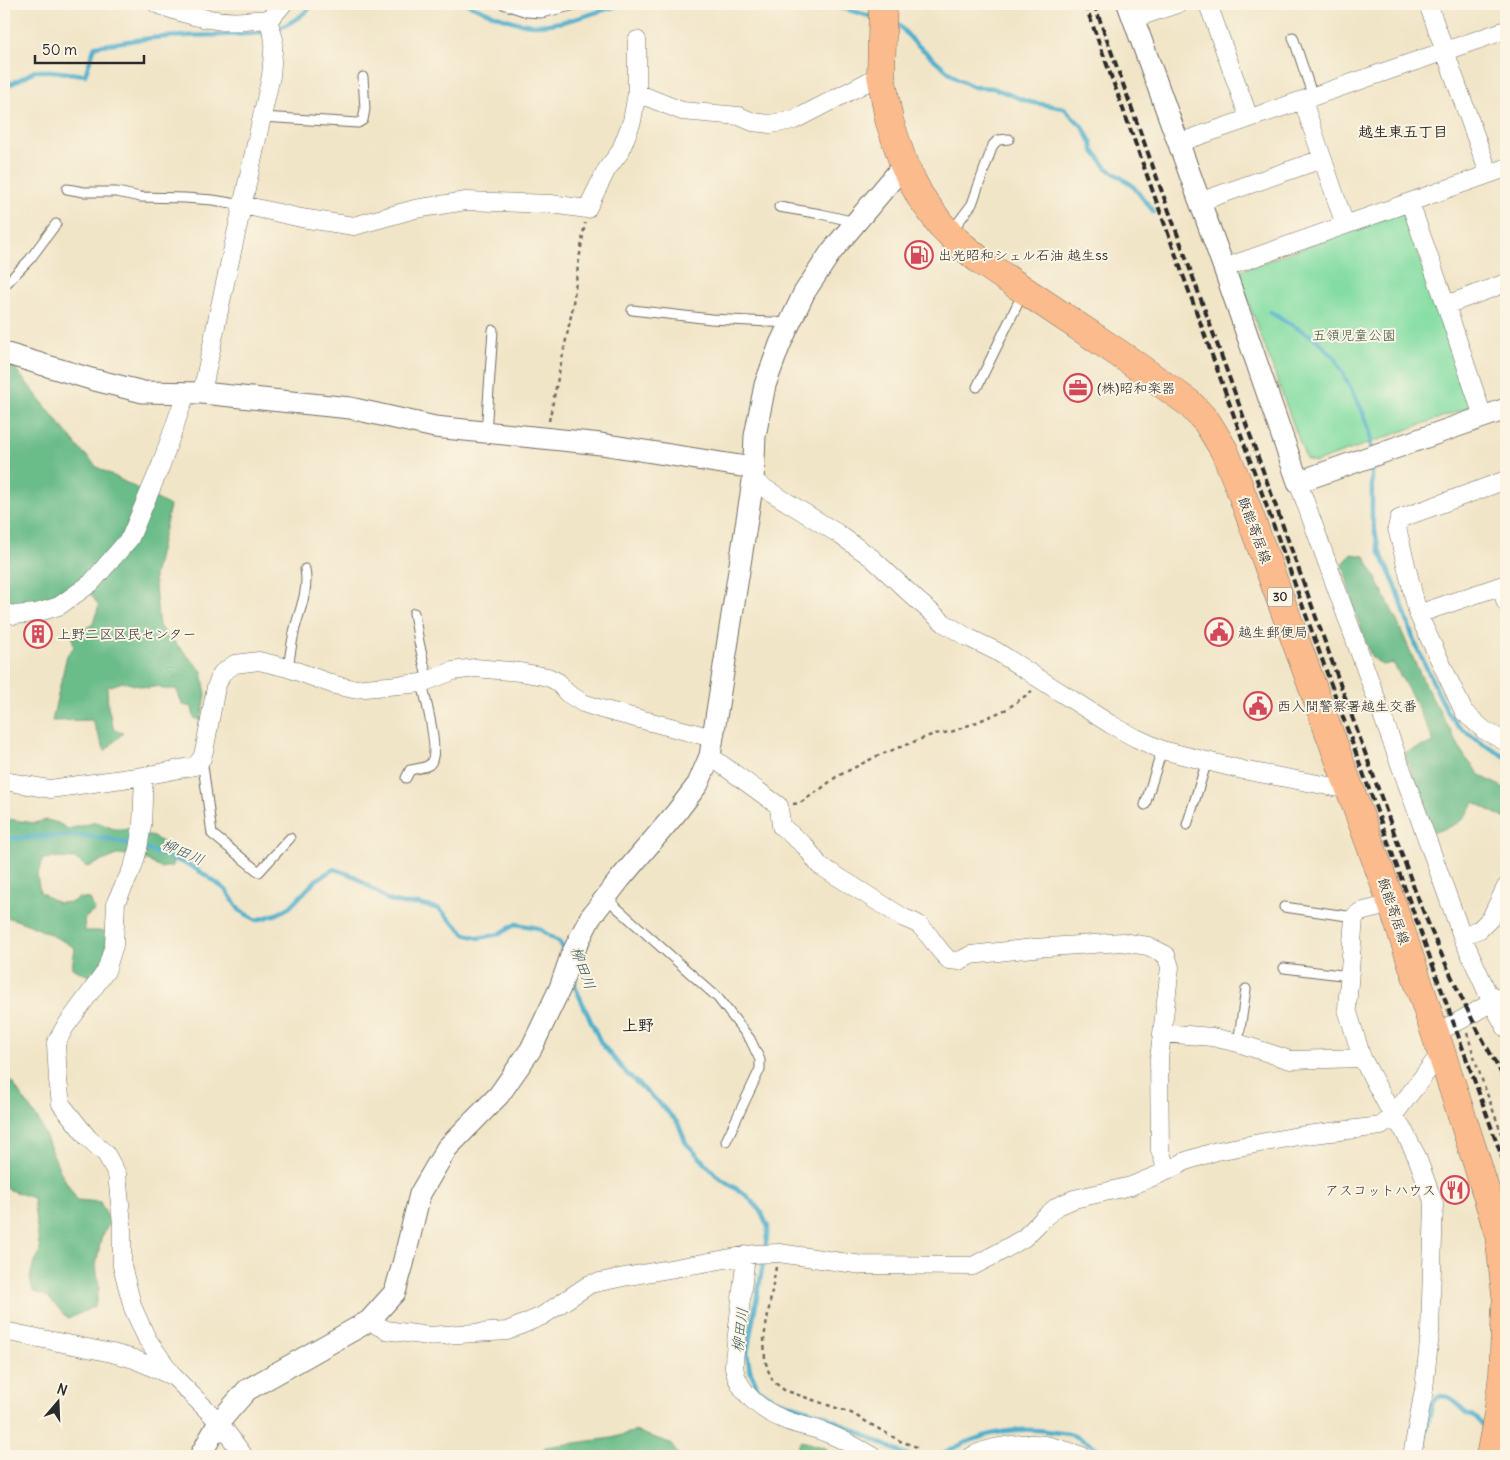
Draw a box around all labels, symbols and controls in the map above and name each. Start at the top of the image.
scale bar [35,32,144,64]
text: 50 m [42,40,77,59]
district label: 越生東五丁目 [1358,122,1448,141]
fuel station icon: 出光昭和シェル石油 越生ss [904,240,934,270]
place label: 出光昭和シェル石油 越生ss [938,246,1108,264]
park label: 五領児童公園 [1312,326,1396,344]
office icon: (株)昭和楽器 [1063,373,1093,403]
place label: (株)昭和楽器 [1097,379,1175,397]
street label: 飯能寄居線 [1235,494,1275,566]
road number: 30 [1268,588,1292,606]
public building icon: 越生郵便局 [1204,617,1234,647]
building icon: 上野二区区民センター [23,619,53,649]
place label: 越生郵便局 [1238,623,1308,641]
place label: 上野二区区民センター [57,625,196,643]
public building icon: 西入間警察署越生交番 [1243,691,1273,721]
place label: 西入間警察署越生交番 [1277,697,1417,715]
water label: 柳田川 [159,834,208,869]
street label: 飯能寄居線 [1374,875,1414,947]
water label: 柳田川 [567,943,600,992]
district label: 上野 [622,1015,654,1035]
restaurant icon: アスコットハウス [1440,1175,1470,1205]
place label: アスコットハウス [1325,1181,1436,1199]
water label: 柳田川 [727,1306,752,1353]
north arrow [32,1378,82,1428]
text: N [55,1380,70,1400]

